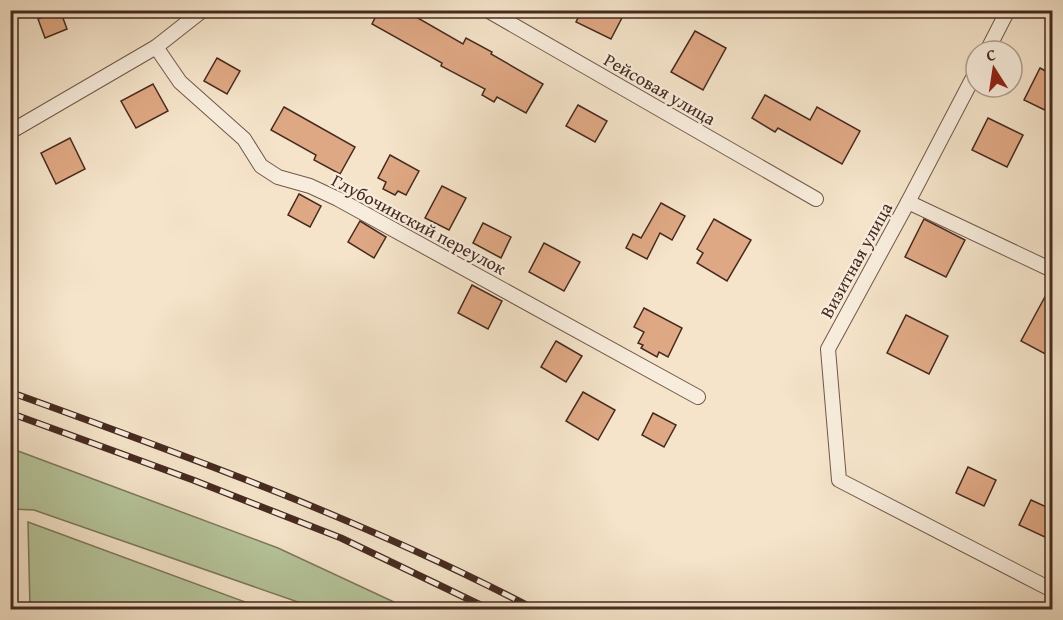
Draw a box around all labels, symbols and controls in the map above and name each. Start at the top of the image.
north arrow [964,39,1024,99]
text: С [984,42,998,67]
street label: Рейсовая улица [599,46,721,132]
street label: Глубочинский переулок [327,166,512,282]
street label: Визитная улица [813,197,899,323]

